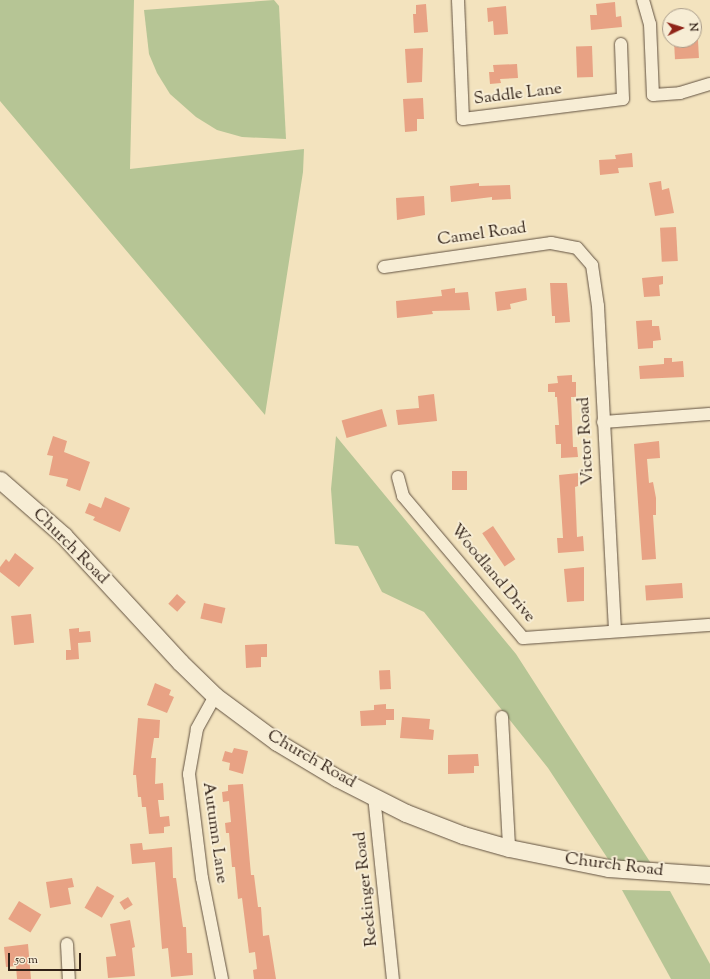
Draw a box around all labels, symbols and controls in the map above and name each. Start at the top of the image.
north arrow [662,8,702,48]
text: N [685,22,701,32]
street label: Saddle Lane [473,79,563,111]
street label: Camel Road [436,219,528,251]
street label: Victor Road [575,396,599,486]
street label: Church Road [28,505,112,589]
street label: Woodland Drive [445,521,539,627]
street label: Church Road [263,726,359,794]
street label: Autumn Lane [197,781,231,885]
street label: Reckinger Road [351,830,383,948]
street label: Church Road [564,850,664,882]
scale bar [10,945,83,971]
text: 50 m [15,951,38,969]

